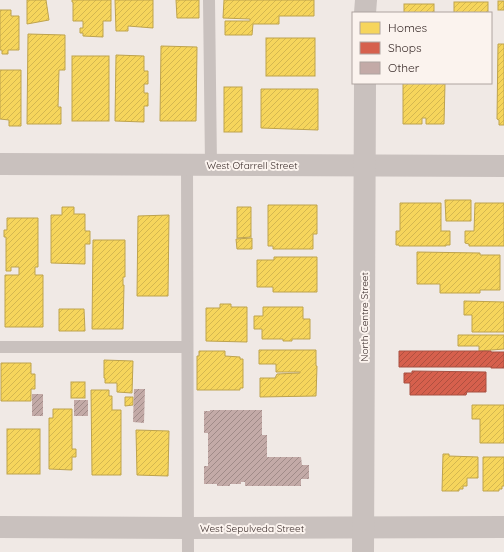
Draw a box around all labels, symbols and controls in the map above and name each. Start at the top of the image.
legend [352,12,492,84]
text: Homes [388,20,428,35]
text: Shops [388,40,422,55]
text: Other [388,60,420,75]
street label: West Ofarrell Street [206,159,298,172]
street label: North Centre Street [358,272,371,362]
street label: West Sepulveda Street [200,522,305,535]

